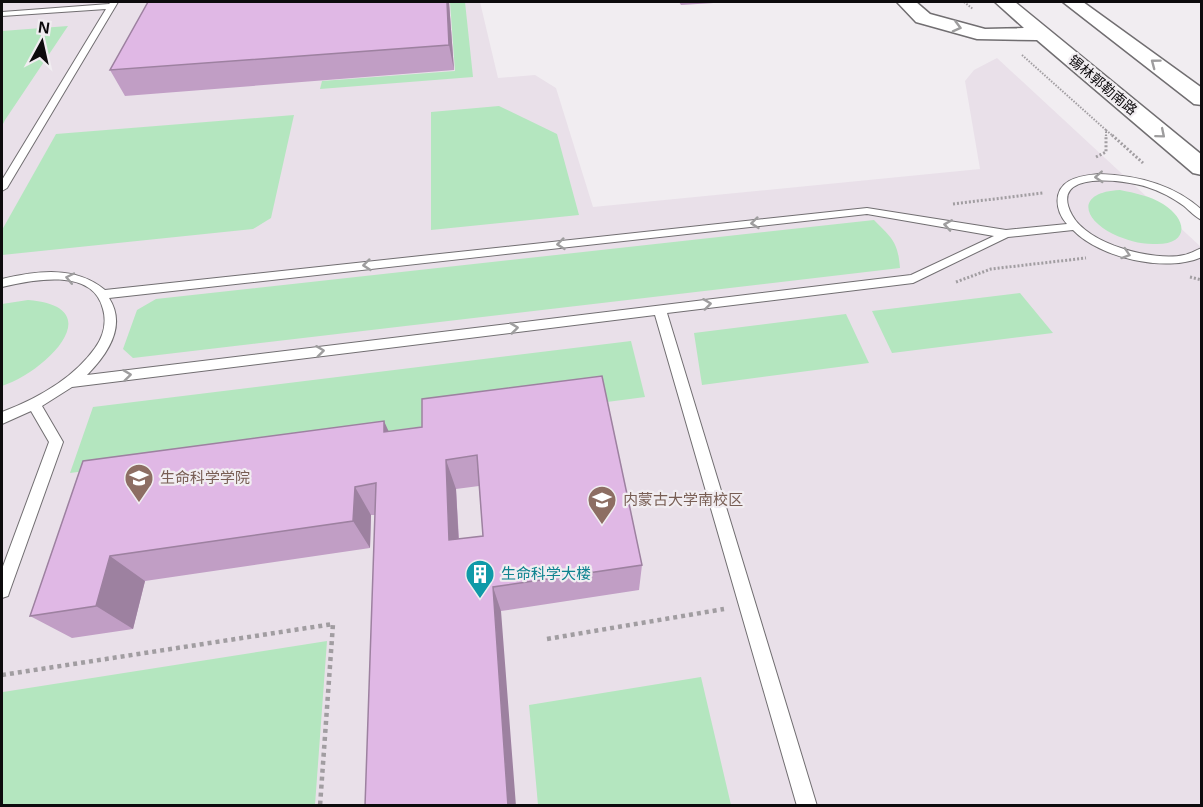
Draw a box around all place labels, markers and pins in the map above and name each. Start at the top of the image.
school or university icon: 生命科学学院 [123,462,155,504]
place label: 生命科学学院 [160,469,250,486]
school or university icon: 内蒙古大学南校区 [586,484,618,526]
place label: 内蒙古大学南校区 [623,491,743,508]
building icon: 生命科学大楼 [464,558,496,600]
place label: 生命科学大楼 [501,565,591,582]

